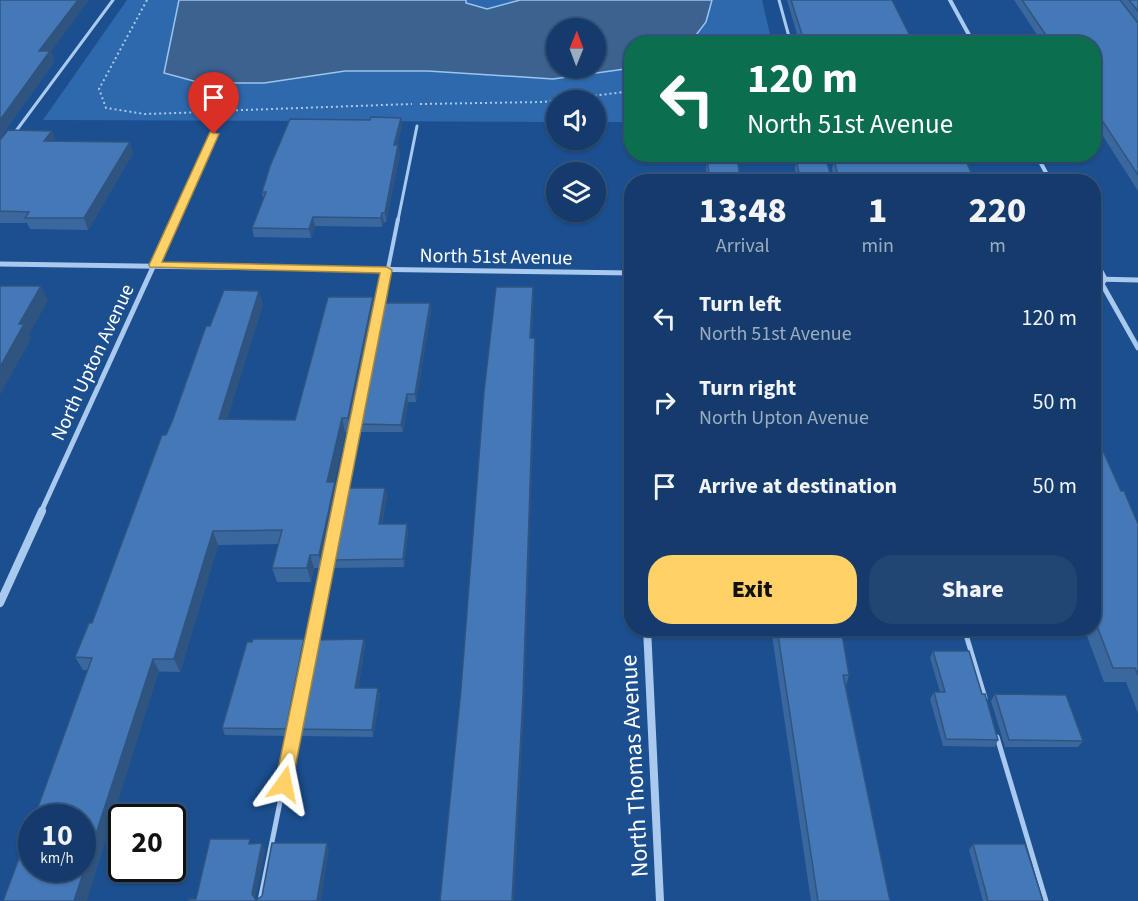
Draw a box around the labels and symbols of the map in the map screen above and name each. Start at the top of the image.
north arrow [546,18,606,78]
pin [188,72,239,134]
street label: North 51st Avenue [419,242,573,272]
street label: North Upton Avenue [44,279,142,445]
street label: North Thomas Avenue [611,654,658,878]
position arrow [252,752,316,816]
speed limit sign: 20 [108,804,186,882]

